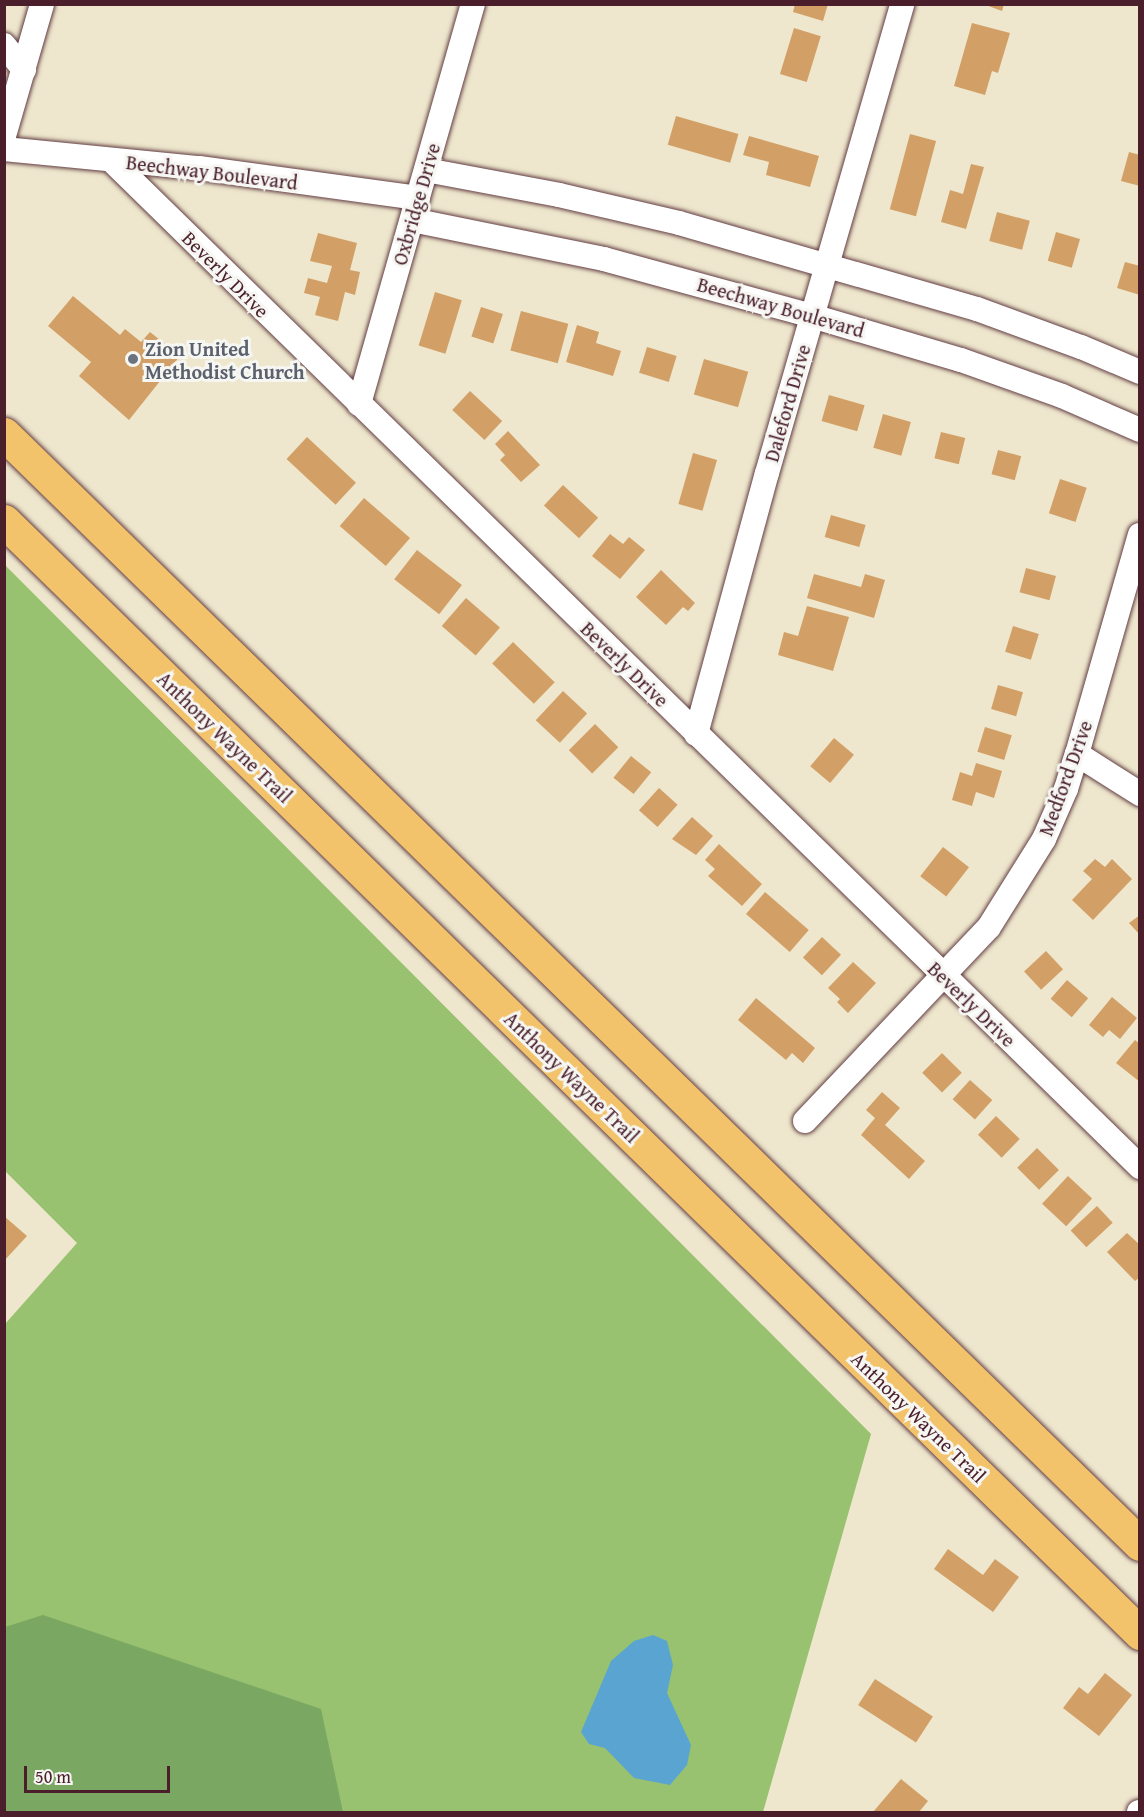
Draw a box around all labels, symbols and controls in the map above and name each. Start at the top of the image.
street label: Oxbridge Drive [387,140,445,268]
street label: Beechway Boulevard [125,150,299,194]
street label: Beverly Drive [178,226,274,322]
street label: Beechway Boulevard [695,272,867,342]
place label: Zion United Methodist Church [145,336,305,383]
street label: Daleford Drive [759,341,815,465]
marker: Zion United Methodist Church [126,352,140,366]
street label: Beverly Drive [576,616,674,712]
street label: Anthony Wayne Trail [153,667,297,807]
street label: Medford Drive [1033,717,1097,839]
street label: Beverly Drive [923,956,1021,1052]
street label: Anthony Wayne Trail [500,1007,644,1147]
street label: Anthony Wayne Trail [847,1347,991,1487]
scale bar [27,1754,172,1792]
text: 50 m [35,1763,71,1790]

